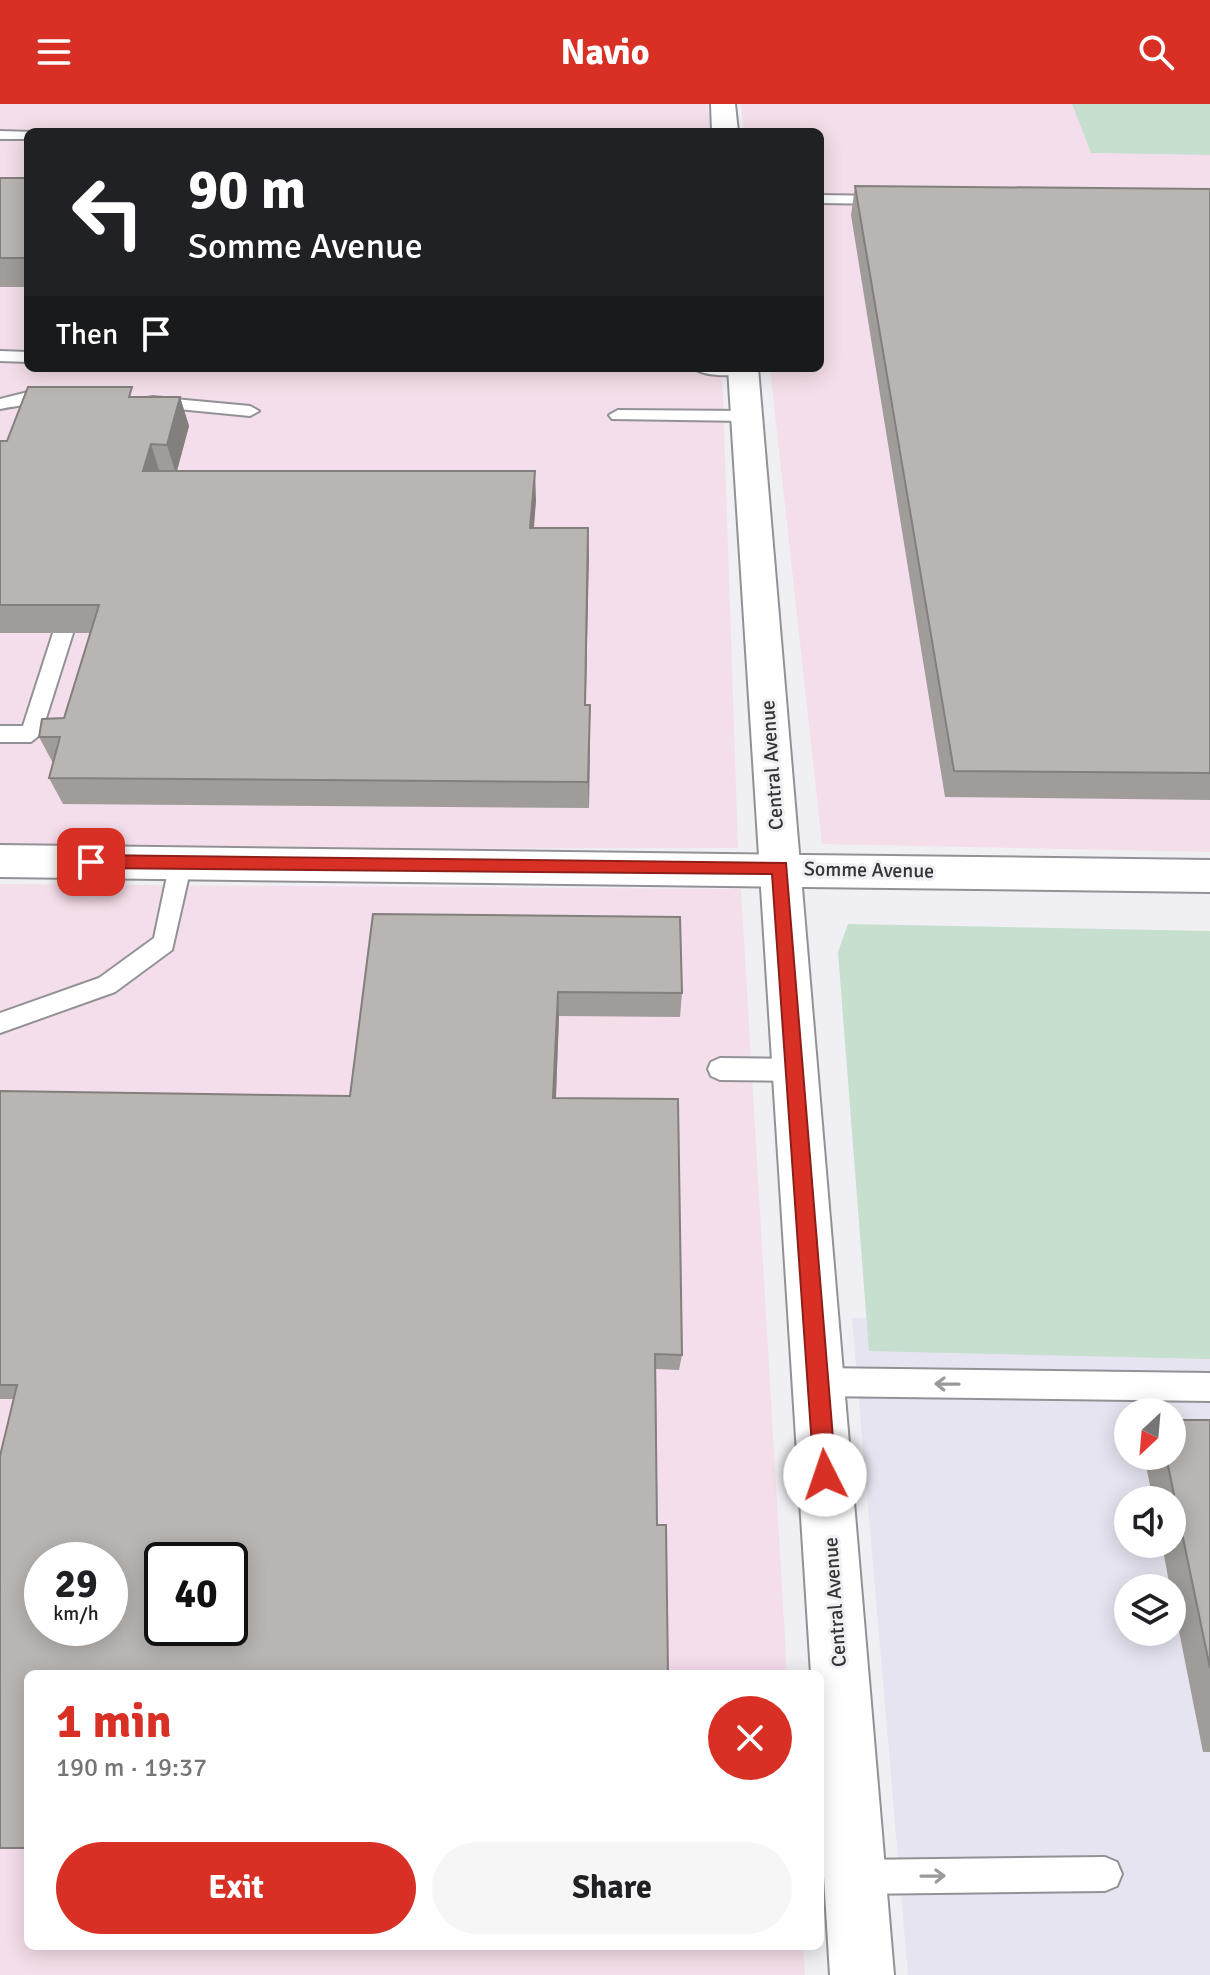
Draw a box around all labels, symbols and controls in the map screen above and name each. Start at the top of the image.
icon: menu [32,30,76,74]
text: Navio [561,30,649,75]
icon: search [1134,30,1178,74]
text: 90 m [188,155,306,224]
icon: left [56,160,160,264]
text: Somme Avenue [188,224,423,269]
icon: arrive [134,312,178,356]
text: Then [56,316,118,353]
street label: Central Avenue [755,699,789,831]
pin [57,828,125,896]
icon: arrive [69,840,113,884]
street label: Somme Avenue [804,856,934,884]
one-way arrow [934,1377,961,1392]
north arrow [1114,1398,1186,1470]
map controls [1114,1398,1186,1646]
position arrow [783,1433,867,1517]
button: sound [1114,1486,1186,1558]
street label: Central Avenue [818,1536,852,1668]
speed limit sign: 40 [144,1542,248,1646]
text: 29 [54,1559,98,1609]
button: layers [1114,1574,1186,1646]
text: km/h [53,1601,99,1626]
text: 1 min [56,1692,172,1751]
button: close [708,1696,792,1780]
text: 190 m · 19:37 [56,1752,207,1784]
button: Exit [56,1842,416,1934]
button: Share [432,1842,792,1934]
one-way arrow [919,1868,946,1883]

